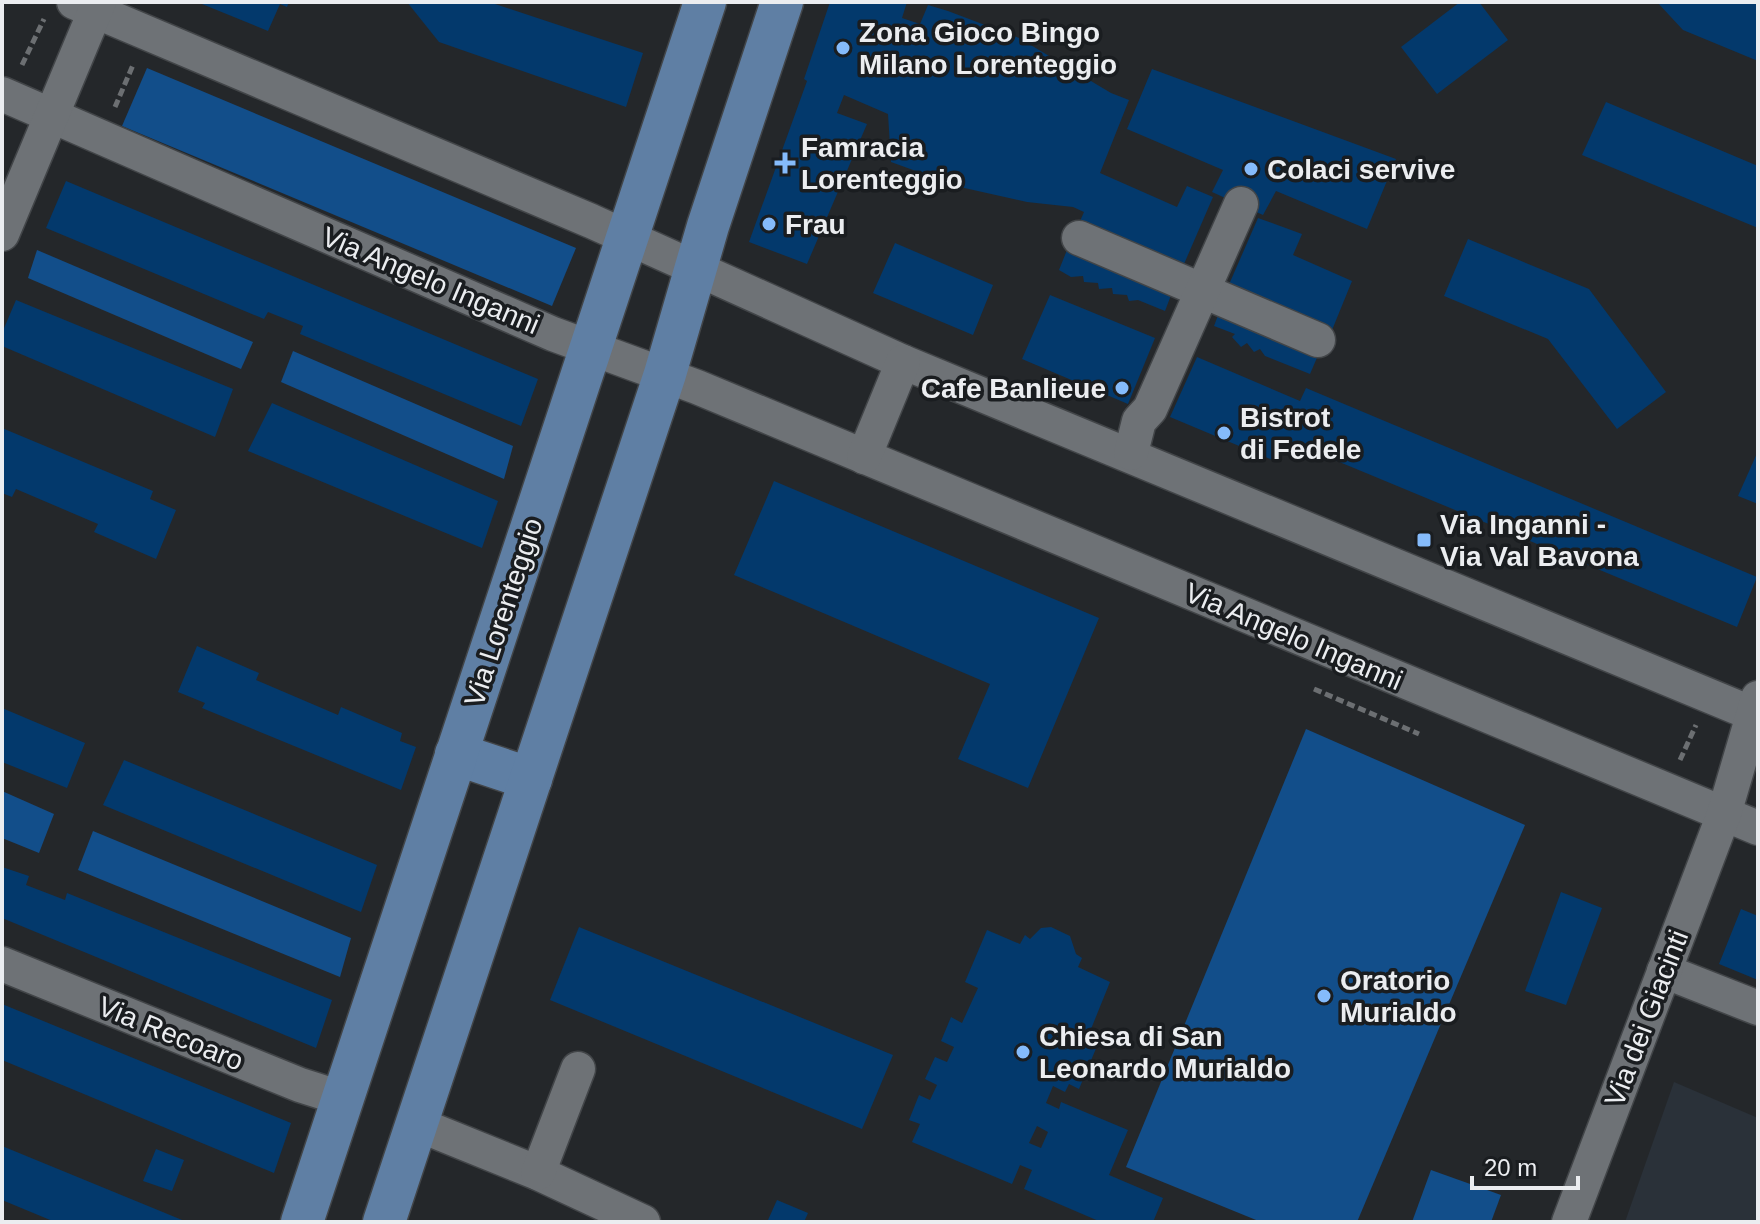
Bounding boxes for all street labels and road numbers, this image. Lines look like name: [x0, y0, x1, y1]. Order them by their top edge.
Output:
street label: Via Angelo Inganni: [317, 221, 544, 340]
street label: Via Lorenteggio: [459, 514, 548, 710]
street label: Via Angelo Inganni: [1180, 577, 1407, 696]
street label: Via dei Giacinti: [1599, 926, 1694, 1111]
street label: Via Recoaro: [94, 990, 248, 1077]

